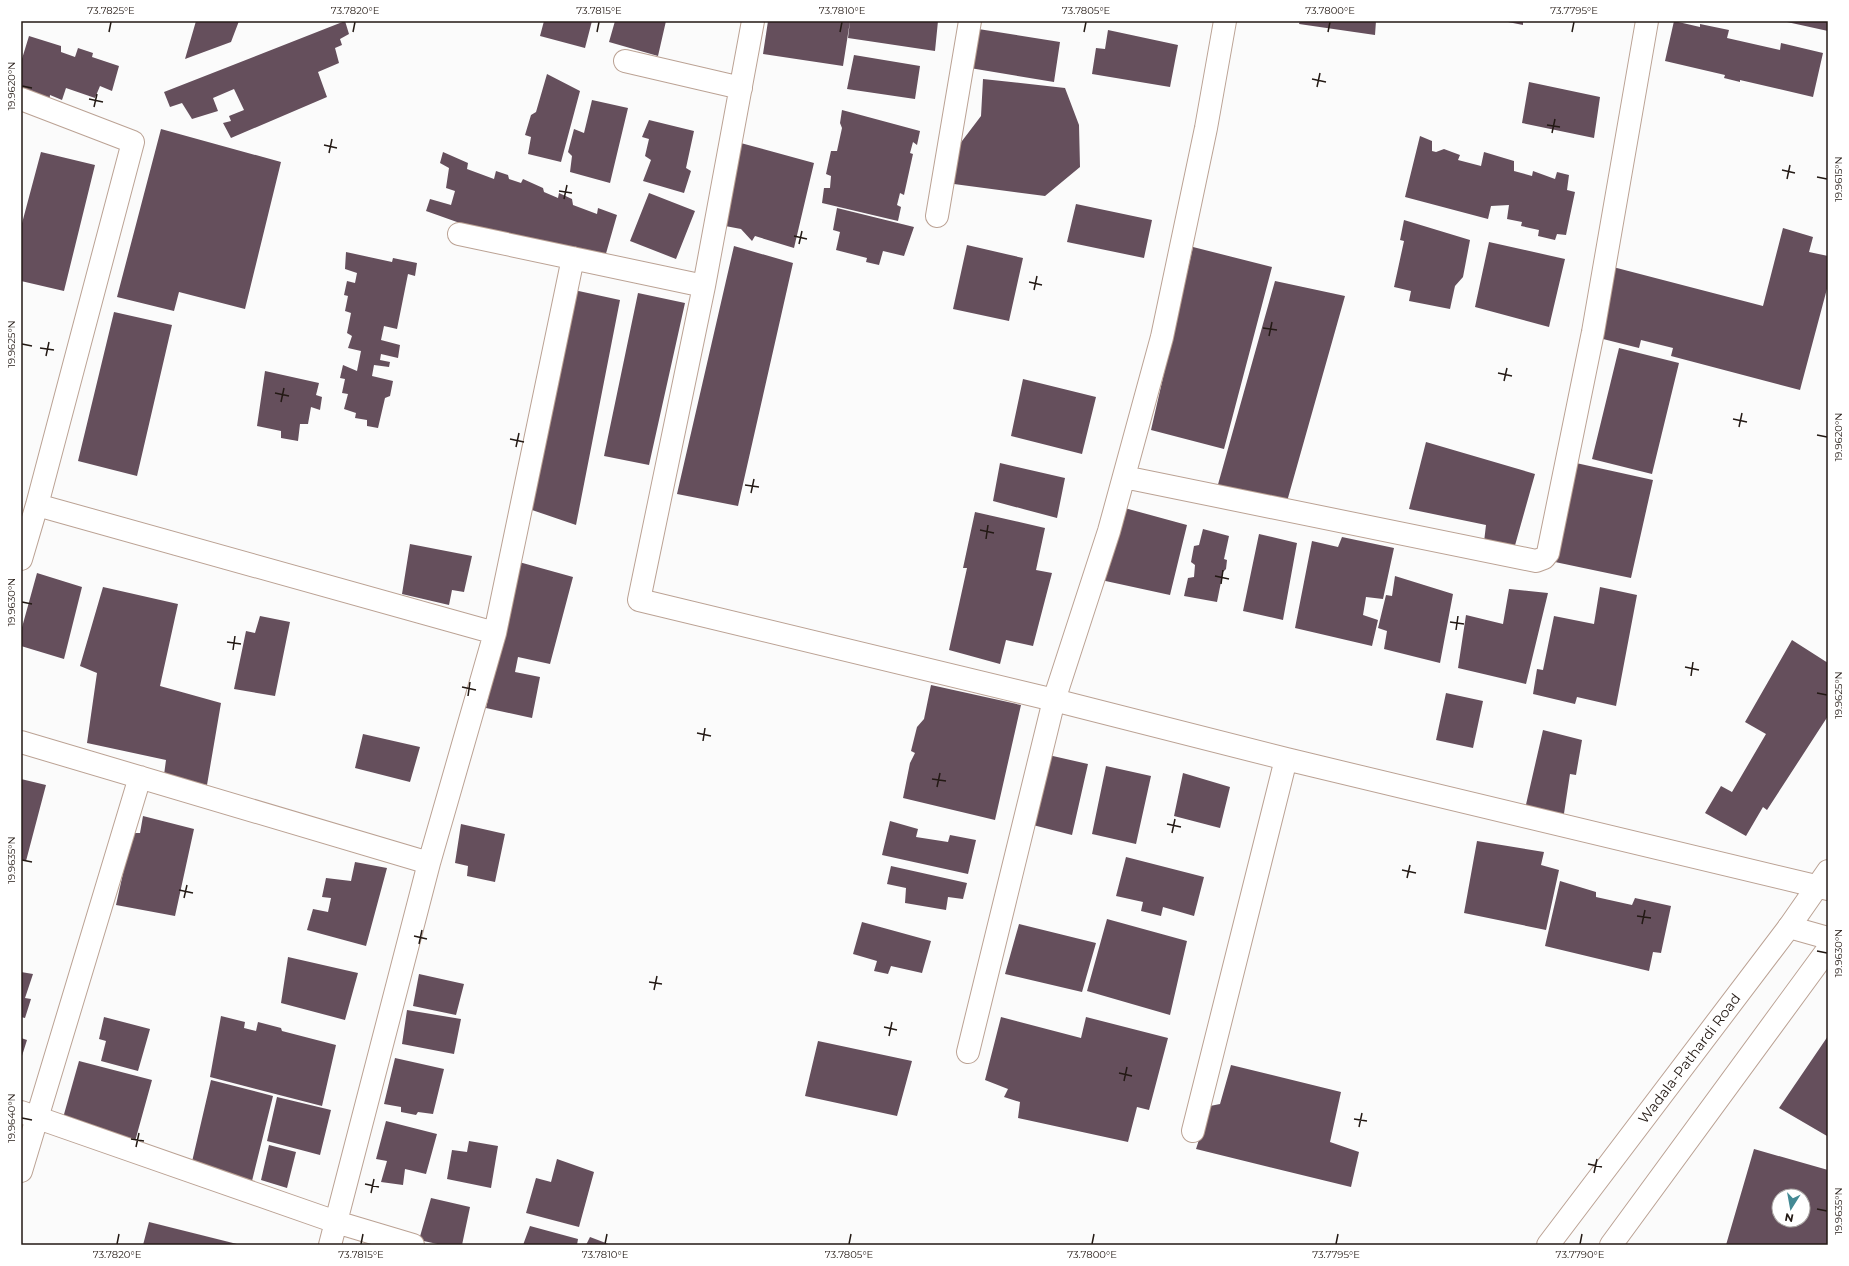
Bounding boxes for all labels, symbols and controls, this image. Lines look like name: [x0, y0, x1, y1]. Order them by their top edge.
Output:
text: 73.7825°E: [87, 4, 135, 17]
text: 73.7820°E: [331, 4, 380, 17]
text: 73.7815°E: [576, 4, 622, 17]
text: 73.7810°E: [819, 4, 866, 17]
text: 73.7805°E: [1062, 4, 1111, 17]
text: 73.7800°E: [1305, 4, 1355, 17]
text: 73.7795°E: [1550, 4, 1598, 17]
text: 19.9620°N: [5, 62, 18, 110]
text: 19.9615°N: [1832, 156, 1845, 202]
text: 19.9625°N: [5, 320, 18, 368]
text: 19.9620°N: [1832, 413, 1845, 461]
text: 19.9630°N: [5, 578, 18, 626]
text: 19.9625°N: [1832, 671, 1845, 719]
text: 19.9635°N: [5, 836, 18, 884]
text: 19.9630°N: [1832, 929, 1845, 977]
street label: Wadala-Pathardi Road: [1634, 990, 1744, 1127]
text: 19.9640°N: [5, 1093, 18, 1143]
text: 19.9635°N: [1832, 1187, 1845, 1235]
north arrow: [1771, 1188, 1811, 1228]
text: N: [1783, 1210, 1795, 1226]
text: 73.7820°E: [93, 1248, 142, 1261]
text: 73.7815°E: [338, 1248, 384, 1261]
text: 73.7810°E: [582, 1248, 629, 1261]
text: 73.7805°E: [825, 1248, 874, 1261]
text: 73.7800°E: [1067, 1248, 1117, 1261]
text: 73.7795°E: [1312, 1248, 1360, 1261]
text: 73.7790°E: [1556, 1248, 1605, 1261]

